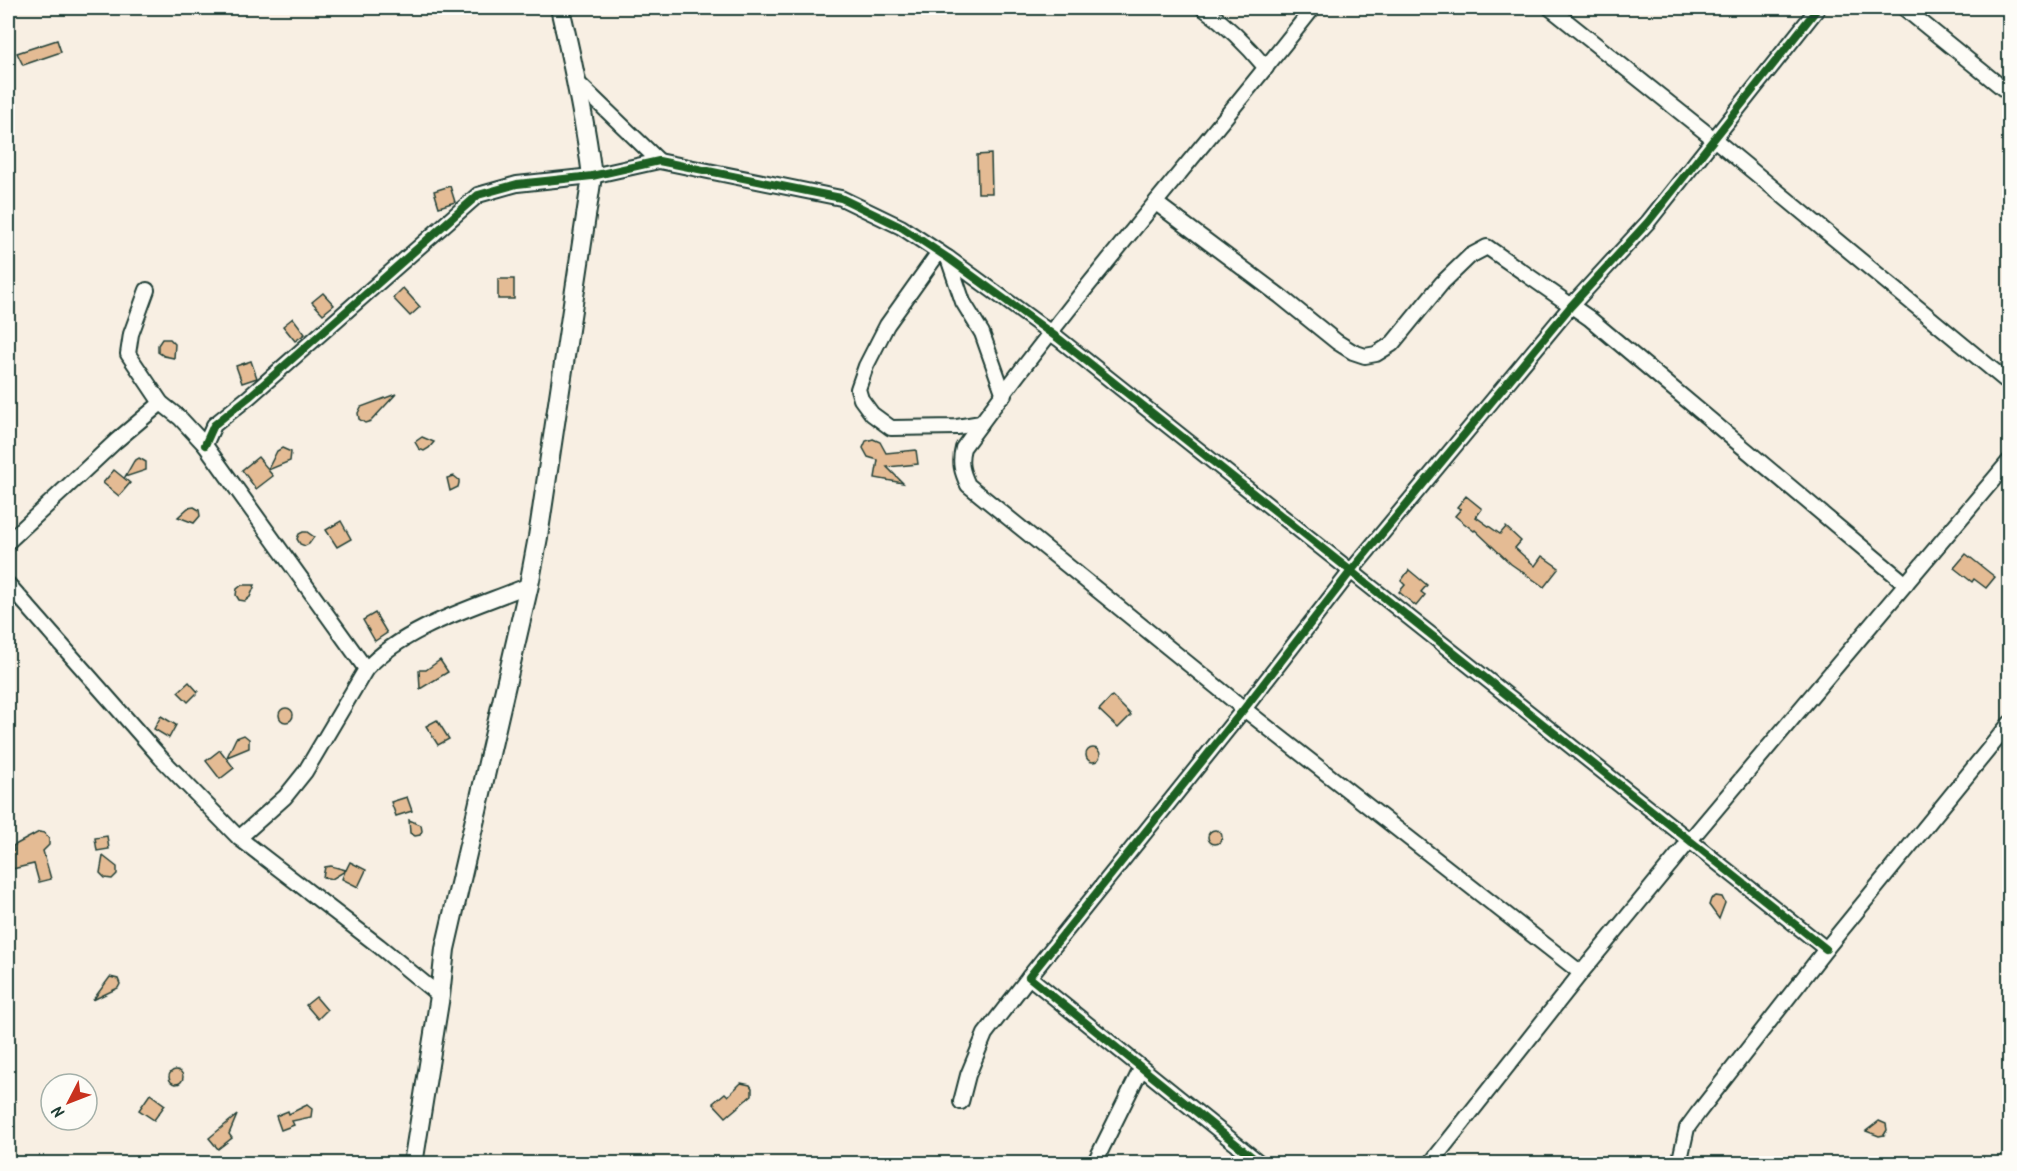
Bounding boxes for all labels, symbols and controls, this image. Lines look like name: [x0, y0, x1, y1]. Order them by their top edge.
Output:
north arrow: [39, 1072, 99, 1132]
text: N: [46, 1099, 72, 1123]

